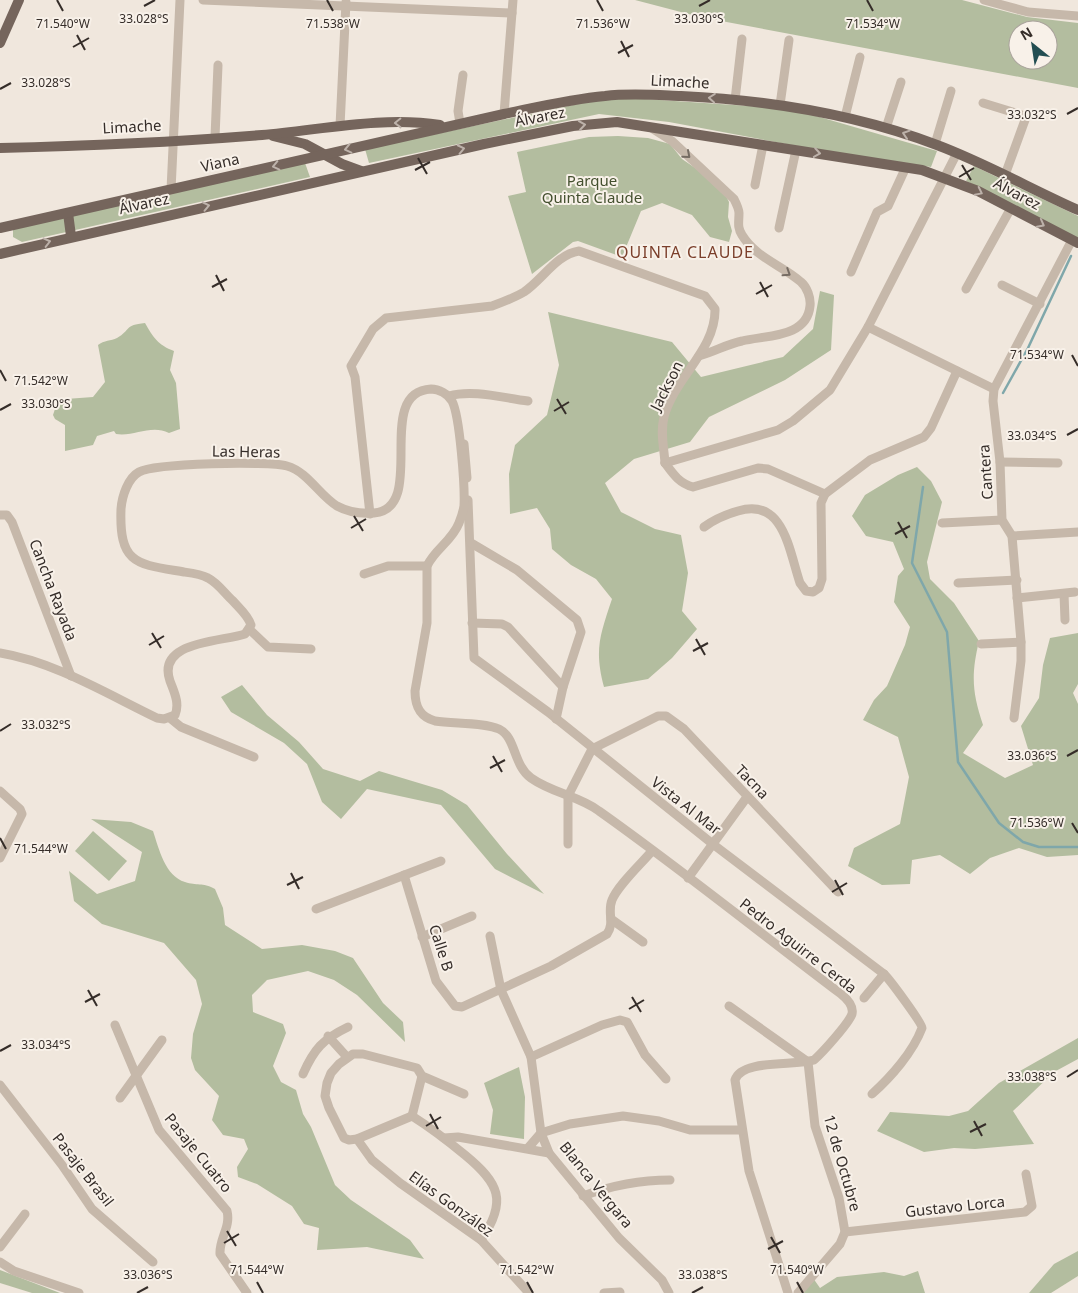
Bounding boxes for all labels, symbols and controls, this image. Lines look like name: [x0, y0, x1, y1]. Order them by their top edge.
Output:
text: 33.028°S: [119, 10, 169, 27]
text: 33.030°S: [674, 10, 724, 27]
text: 71.540°W: [36, 15, 90, 32]
text: 71.538°W: [306, 15, 360, 32]
text: 71.536°W: [576, 15, 630, 32]
text: 71.534°W: [846, 15, 900, 32]
north arrow: [1008, 20, 1058, 70]
text: N: [1017, 22, 1036, 44]
street label: Limache: [650, 69, 710, 93]
text: 33.028°S: [21, 74, 71, 91]
one-way arrow: [708, 93, 716, 104]
street label: Álvarez: [513, 101, 567, 131]
text: 33.032°S: [1007, 106, 1057, 123]
street label: Limache: [102, 114, 162, 138]
one-way arrow: [393, 118, 401, 129]
one-way arrow: [578, 120, 587, 130]
one-way arrow: [902, 130, 910, 140]
one-way arrow: [343, 143, 352, 154]
one-way arrow: [457, 144, 465, 155]
street label: Viana: [199, 148, 241, 176]
one-way arrow: [813, 148, 821, 158]
one-way arrow: [681, 149, 690, 158]
one-way arrow: [272, 160, 281, 171]
park label: Parque Quinta Claude: [542, 170, 642, 207]
street label: Álvarez: [990, 172, 1045, 214]
one-way arrow: [974, 185, 983, 196]
street label: Álvarez: [117, 188, 171, 218]
one-way arrow: [201, 201, 210, 212]
one-way arrow: [1036, 218, 1045, 228]
one-way arrow: [43, 237, 52, 248]
district label: QUINTA CLAUDE: [616, 241, 754, 263]
one-way arrow: [782, 266, 791, 276]
text: 71.534°W: [1010, 346, 1064, 363]
street label: Jackson: [644, 357, 687, 416]
text: 71.542°W: [14, 372, 68, 389]
text: 33.030°S: [21, 395, 71, 412]
text: 33.034°S: [1007, 427, 1057, 444]
street label: Las Heras: [212, 440, 280, 462]
street label: Cantera: [973, 444, 997, 500]
street label: Cancha Rayada: [25, 536, 83, 643]
text: 33.032°S: [21, 716, 71, 733]
text: 33.036°S: [1007, 747, 1057, 764]
street label: Tacna: [731, 760, 774, 803]
street label: Vista Al Mar: [648, 772, 726, 839]
text: 71.536°W: [1010, 814, 1064, 831]
text: 71.544°W: [14, 840, 68, 857]
street label: Pedro Aguirre Cerda: [736, 893, 861, 997]
street label: Calle B: [425, 922, 459, 973]
text: 33.034°S: [21, 1036, 71, 1053]
text: 33.038°S: [1007, 1068, 1057, 1085]
street label: Pasaje Cuatro: [161, 1108, 237, 1196]
street label: 12 de Octubre: [820, 1112, 866, 1213]
street label: Pasaje Brasil: [49, 1128, 119, 1210]
street label: Blanca Vergara: [556, 1137, 638, 1232]
street label: Elías González: [405, 1166, 498, 1241]
street label: Gustavo Lorca: [904, 1191, 1006, 1221]
text: 71.544°W: [230, 1261, 284, 1278]
text: 71.542°W: [500, 1261, 554, 1278]
text: 71.540°W: [770, 1261, 824, 1278]
text: 33.036°S: [123, 1266, 173, 1283]
text: 33.038°S: [678, 1266, 728, 1283]

